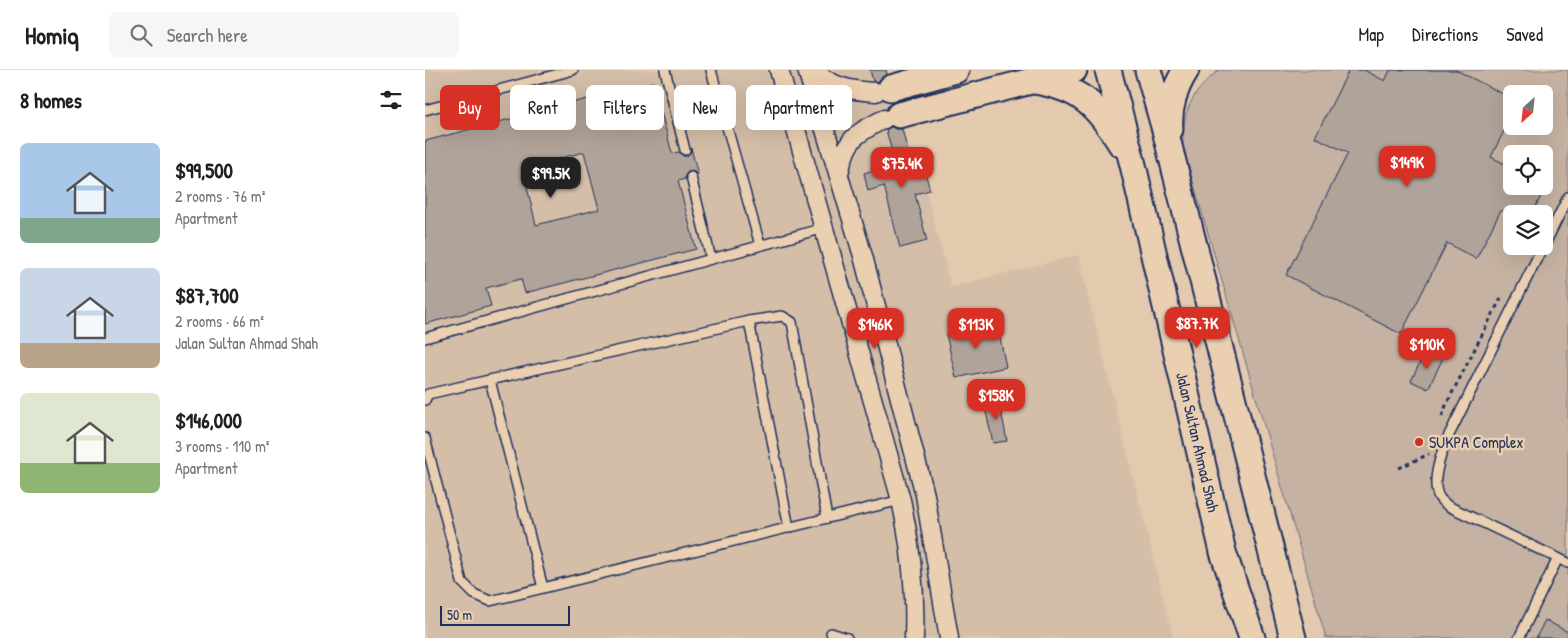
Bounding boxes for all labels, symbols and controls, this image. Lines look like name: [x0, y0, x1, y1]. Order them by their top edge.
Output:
search box: [109, 12, 459, 57]
text: Homiq: [25, 19, 79, 51]
icon: search: [127, 21, 155, 49]
text: Search here: [167, 22, 248, 48]
text: Map: [1359, 22, 1384, 47]
text: Directions: [1412, 22, 1478, 47]
text: Saved: [1506, 22, 1543, 47]
chip: Buy: [440, 85, 500, 130]
chip: Rent: [510, 85, 576, 130]
chip: Filters: [586, 85, 664, 130]
chip: New: [674, 85, 736, 130]
chip: Apartment: [746, 85, 852, 130]
north arrow: [1503, 85, 1553, 135]
map controls: [1503, 85, 1553, 255]
text: 8 homes: [20, 86, 82, 115]
icon: filters: [377, 86, 405, 114]
button: locate: [1503, 145, 1553, 195]
pin: $75.4K: [861, 146, 943, 189]
pin: $149K: [1372, 146, 1442, 188]
text: $149K: [1390, 151, 1424, 173]
text: $75.4K: [882, 152, 922, 174]
text: $99,500: [175, 156, 233, 185]
pin: $99.5K: [510, 156, 592, 199]
text: $99.5K: [532, 162, 570, 184]
icon: home: [60, 163, 120, 223]
text: 2 rooms · 76 m²: [175, 185, 265, 207]
button: layers: [1503, 205, 1553, 255]
text: Apartment: [175, 207, 238, 229]
text: $87,700: [175, 281, 239, 310]
icon: home: [60, 288, 120, 348]
pin: $87.7K: [1156, 306, 1238, 349]
pin: $146K: [840, 308, 910, 350]
pin: $113K: [941, 308, 1011, 350]
text: 2 rooms · 66 m²: [175, 310, 264, 332]
text: $87.7K: [1176, 312, 1218, 334]
text: $146K: [858, 313, 892, 335]
text: $113K: [958, 313, 994, 335]
pin: $110K: [1392, 328, 1462, 370]
text: Jalan Sultan Ahmad Shah: [175, 332, 318, 354]
text: $110K: [1409, 333, 1445, 355]
street label: Jalan Sultan Ahmad Shah: [1171, 370, 1225, 514]
pin: $158K: [961, 378, 1031, 421]
text: $158K: [978, 384, 1014, 406]
text: $146,000: [175, 406, 242, 435]
icon: home: [60, 413, 120, 473]
place label: SUKPA Complex: [1429, 431, 1523, 453]
text: 3 rooms · 110 m²: [175, 435, 270, 457]
marker: SUKPA Complex: [1413, 436, 1425, 448]
text: Apartment: [175, 457, 238, 479]
scale bar: [440, 603, 570, 626]
text: 50 m: [447, 605, 472, 624]

